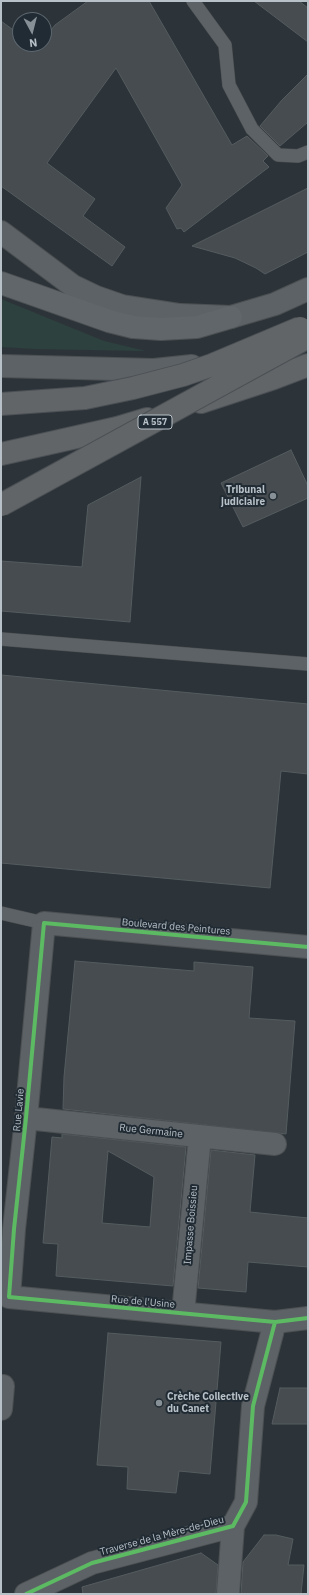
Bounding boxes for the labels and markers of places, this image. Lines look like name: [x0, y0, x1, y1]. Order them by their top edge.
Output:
place label: Tribunal judiciaire: [221, 484, 265, 508]
marker: Tribunal judiciaire: [268, 491, 278, 501]
place label: Crèche Collective du Canet: [167, 1391, 249, 1414]
marker: Crèche Collective du Canet: [154, 1398, 164, 1408]

